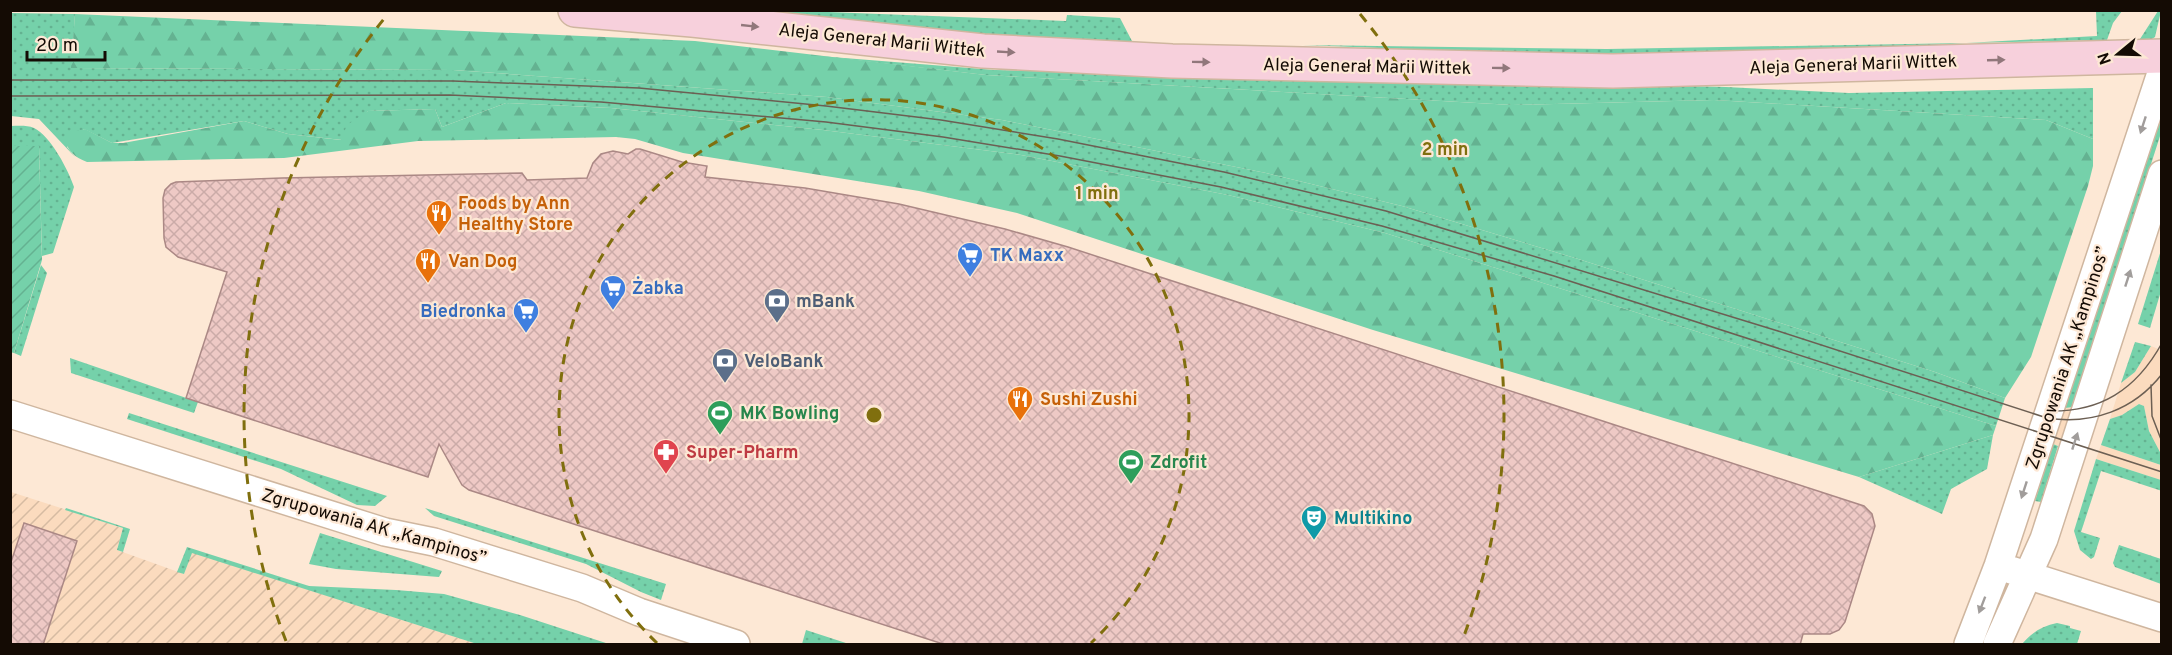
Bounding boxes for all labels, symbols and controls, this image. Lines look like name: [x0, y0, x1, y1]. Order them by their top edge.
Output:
street label: Aleja Generał Marii Wittek: [777, 19, 987, 64]
one-way arrow: [740, 21, 759, 31]
scale bar: [27, 24, 105, 62]
north arrow: [2088, 24, 2148, 84]
text: 20 m: [36, 35, 78, 58]
one-way arrow: [997, 48, 1016, 57]
street label: Aleja Generał Marii Wittek: [1749, 50, 1957, 81]
text: N: [2094, 50, 2117, 67]
street label: Aleja Generał Marii Wittek: [1263, 54, 1471, 81]
one-way arrow: [1987, 56, 2006, 65]
one-way arrow: [1192, 57, 1211, 67]
one-way arrow: [1492, 64, 1511, 73]
one-way arrow: [2138, 116, 2148, 134]
text: 2 min: [1421, 139, 1469, 162]
text: 1 min: [1075, 183, 1119, 206]
place label: Foods by Ann Healthy Store: [458, 193, 573, 237]
restaurant icon: Foods by Ann Healthy Store: [424, 198, 454, 236]
supermarket icon: TK Maxx: [955, 240, 985, 278]
street label: Zgrupowania AK „Kampinos”: [2022, 244, 2115, 473]
place label: TK Maxx: [990, 245, 1064, 268]
restaurant icon: Van Dog: [413, 246, 443, 284]
place label: Van Dog: [448, 251, 517, 274]
one-way arrow: [2124, 269, 2133, 287]
supermarket icon: Żabka: [598, 273, 628, 311]
place label: Żabka: [632, 276, 684, 301]
bank icon: mBank: [762, 286, 792, 324]
place label: mBank: [796, 291, 855, 314]
supermarket icon: Biedronka: [511, 296, 541, 334]
place label: Biedronka: [420, 301, 506, 324]
bank icon: VeloBank: [710, 346, 740, 384]
place label: VeloBank: [744, 351, 824, 374]
restaurant icon: Sushi Zushi: [1005, 384, 1035, 422]
place label: Sushi Zushi: [1040, 389, 1138, 412]
sports icon: MK Bowling: [705, 398, 735, 436]
place label: MK Bowling: [740, 403, 839, 426]
centre of rings: [864, 405, 884, 425]
one-way arrow: [2071, 432, 2081, 450]
pharmacy icon: Super-Pharm: [651, 437, 681, 475]
place label: Super-Pharm: [686, 442, 799, 465]
sports icon: Zdrofit: [1116, 447, 1146, 485]
place label: Zdrofit: [1150, 452, 1207, 475]
one-way arrow: [2019, 481, 2028, 499]
street label: Zgrupowania AK „Kampinos”: [258, 484, 489, 571]
theatre icon: Multikino: [1299, 503, 1329, 541]
place label: Multikino: [1334, 508, 1412, 531]
one-way arrow: [1977, 596, 1986, 614]

